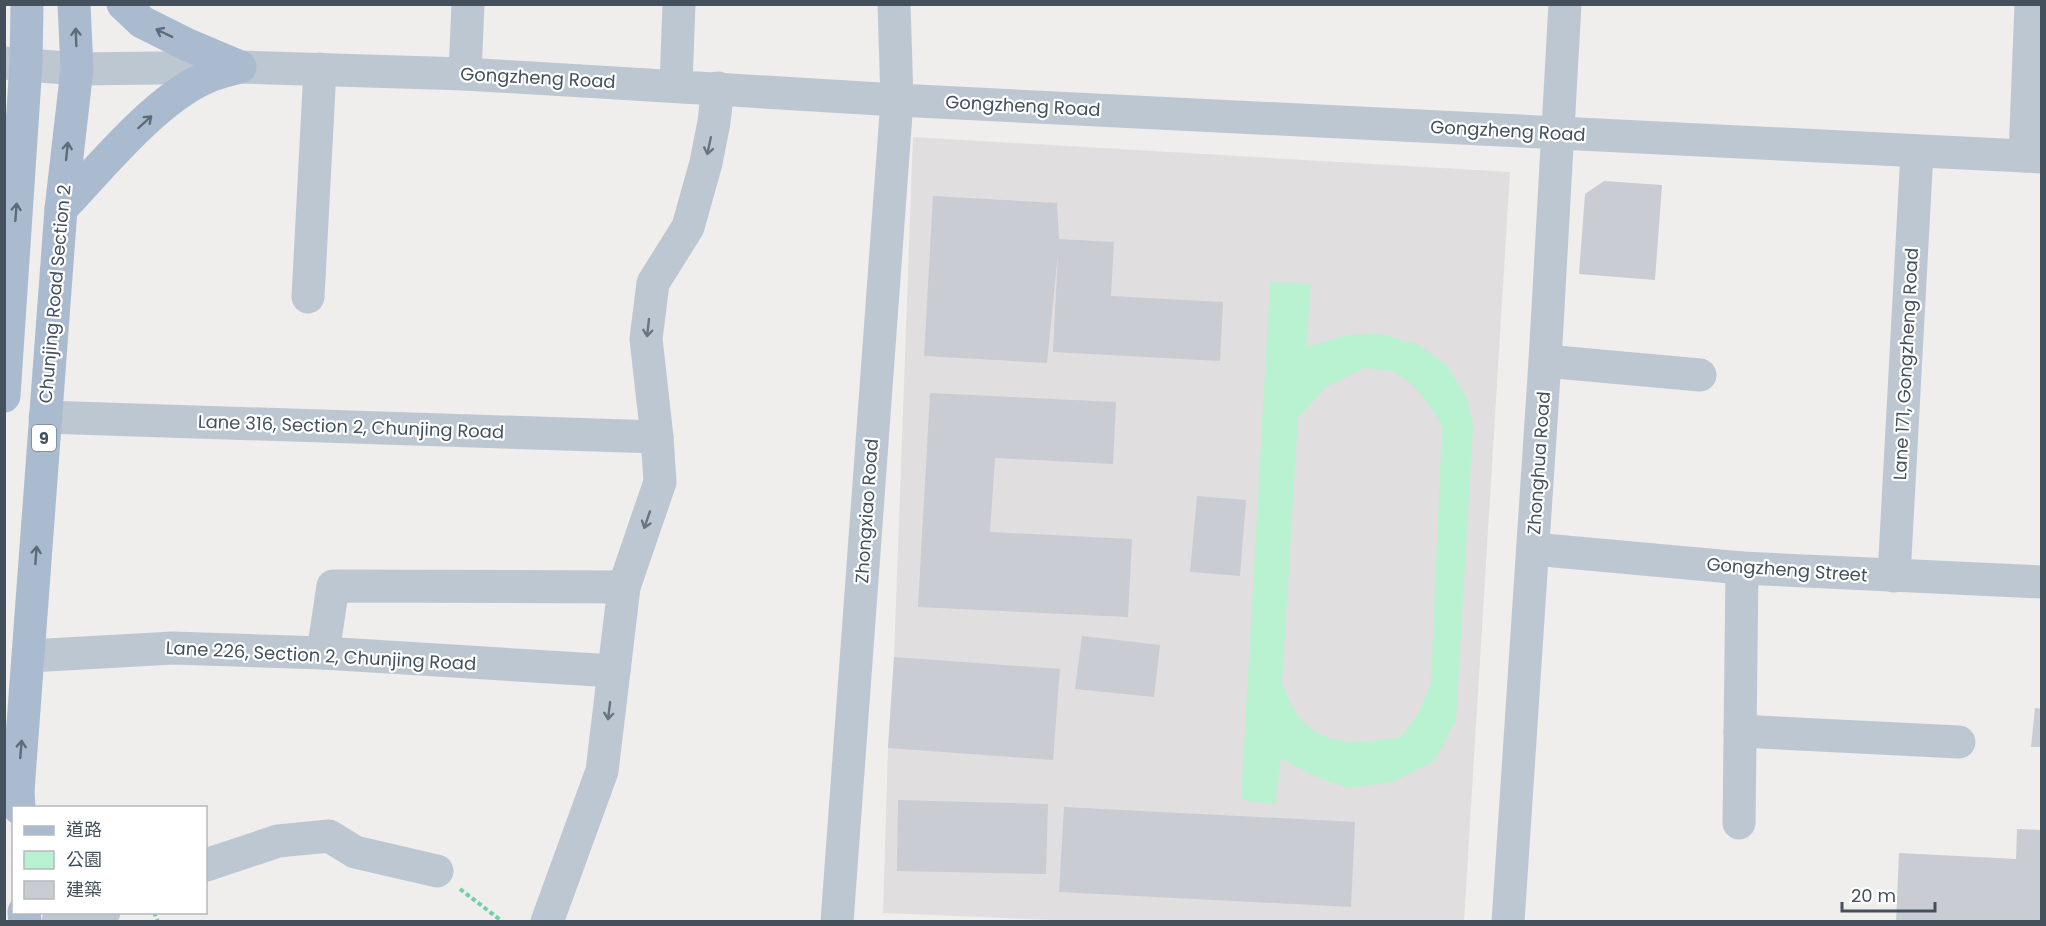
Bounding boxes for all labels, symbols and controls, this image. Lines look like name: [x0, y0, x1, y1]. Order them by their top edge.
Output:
one-way arrow: [155, 26, 173, 38]
one-way arrow: [70, 27, 81, 47]
street label: Gongzheng Road: [460, 61, 616, 94]
street label: Gongzheng Road: [945, 89, 1101, 122]
street label: Gongzheng Road: [1430, 114, 1586, 147]
one-way arrow: [138, 115, 153, 129]
one-way arrow: [703, 136, 714, 155]
one-way arrow: [62, 142, 73, 161]
street label: Chunjing Road Section 2: [32, 184, 77, 404]
one-way arrow: [11, 203, 22, 223]
street label: Lane 171, Gongzheng Road: [1887, 247, 1924, 481]
one-way arrow: [642, 318, 653, 337]
street label: Zhonghua Road: [1521, 391, 1556, 535]
street label: Lane 316, Section 2, Chunjing Road: [197, 409, 505, 444]
road number: 9: [32, 425, 56, 451]
street label: Zhongxiao Road: [849, 438, 884, 584]
one-way arrow: [640, 510, 651, 529]
one-way arrow: [30, 545, 41, 565]
street label: Gongzheng Street: [1706, 551, 1868, 588]
street label: Lane 226, Section 2, Chunjing Road: [165, 635, 477, 676]
one-way arrow: [604, 700, 615, 720]
one-way arrow: [16, 740, 27, 760]
legend: [12, 806, 207, 914]
text: 道路: [66, 817, 102, 842]
text: 公園: [66, 847, 102, 872]
scale bar: [1842, 875, 1935, 913]
text: 建築: [66, 877, 102, 902]
text: 20 m: [1851, 883, 1896, 908]

